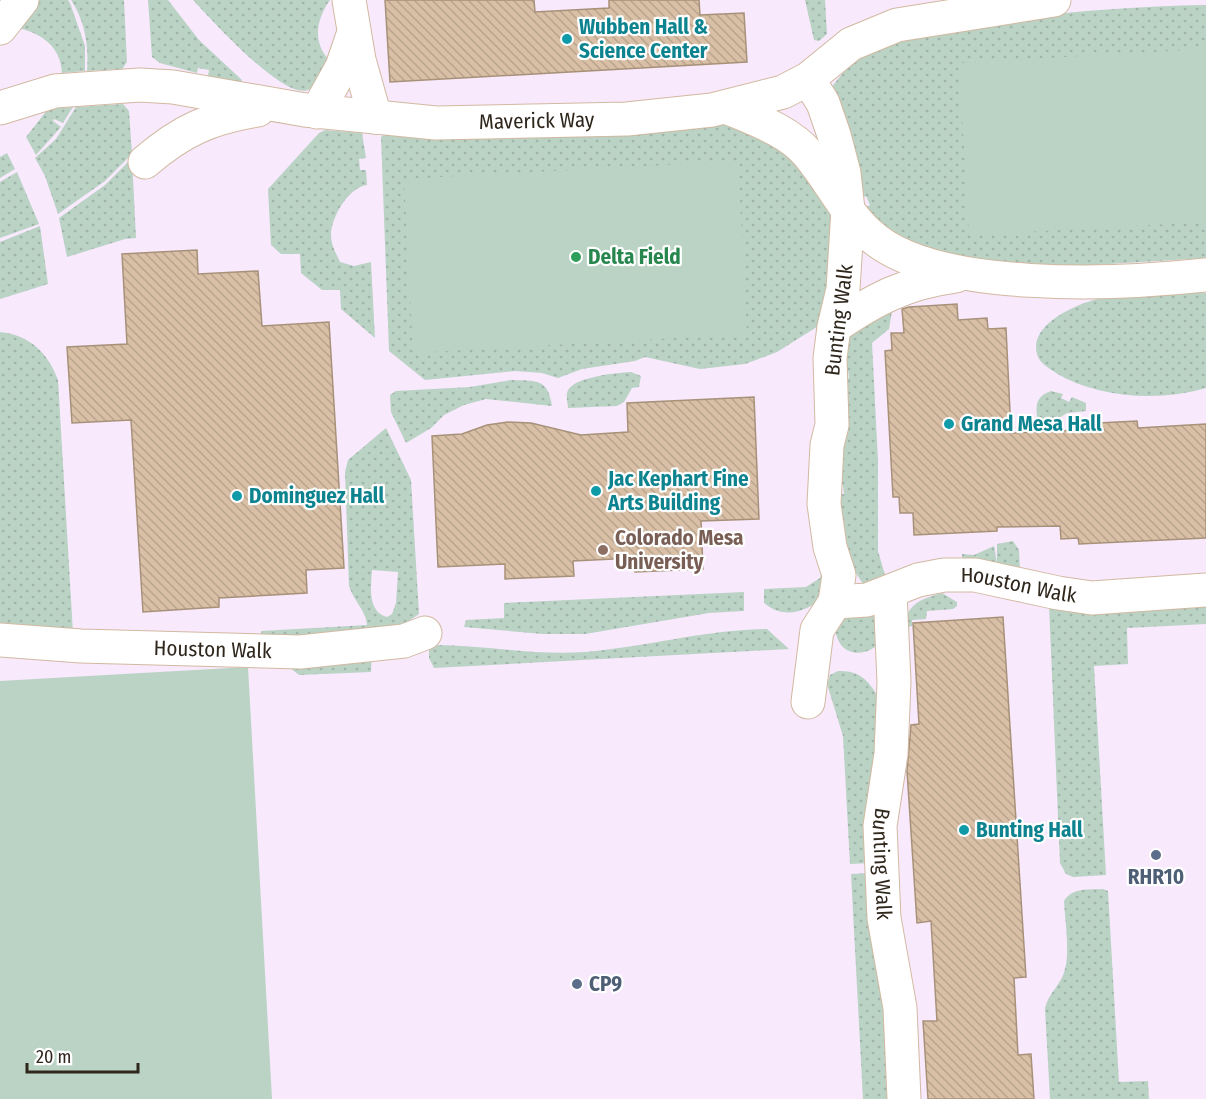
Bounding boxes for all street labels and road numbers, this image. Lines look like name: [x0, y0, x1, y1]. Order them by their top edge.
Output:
street label: Maverick Way: [479, 107, 595, 135]
street label: Bunting Walk: [819, 263, 859, 377]
street label: Houston Walk: [961, 562, 1079, 609]
street label: Houston Walk: [153, 635, 272, 664]
street label: Bunting Walk: [866, 806, 897, 921]

